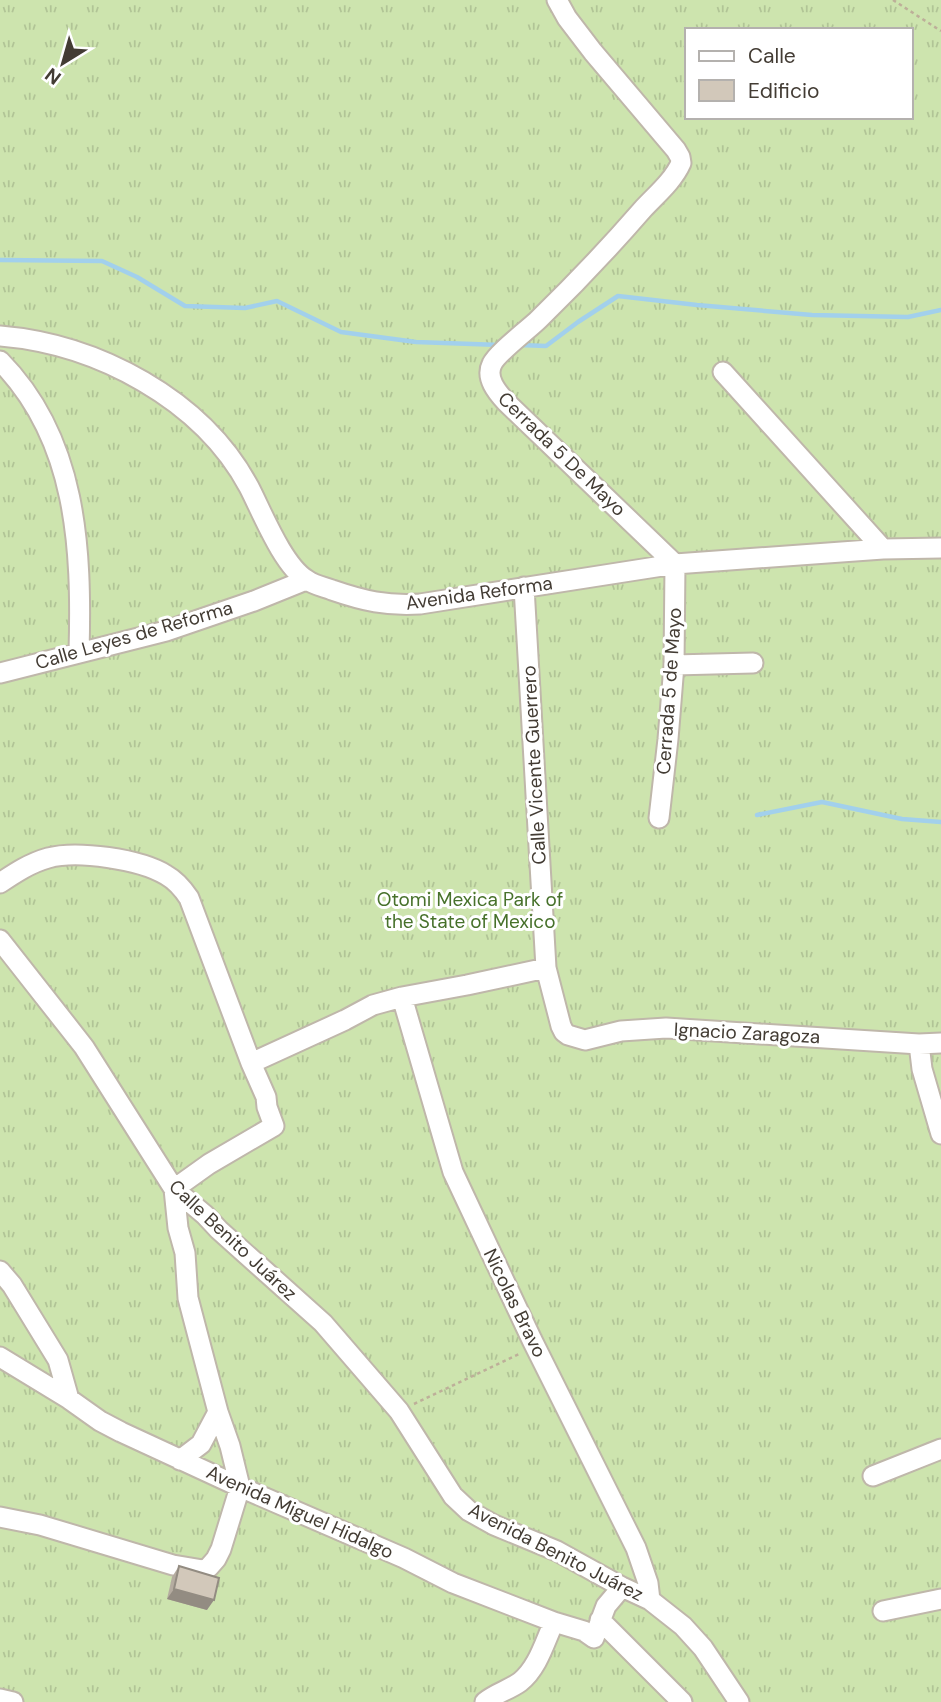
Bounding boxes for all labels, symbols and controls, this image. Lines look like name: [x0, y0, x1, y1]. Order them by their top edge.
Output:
north arrow: [28, 28, 98, 98]
legend: [685, 28, 913, 119]
text: Calle: [748, 42, 796, 70]
text: N: [40, 62, 66, 90]
text: Edificio: [748, 77, 819, 105]
street label: Cerrada 5 De Mayo: [493, 386, 631, 522]
street label: Avenida Reforma: [404, 570, 554, 616]
street label: Calle Leyes de Reforma: [32, 595, 236, 675]
street label: Cerrada 5 de Mayo: [651, 607, 687, 775]
street label: Calle Vicente Guerrero: [516, 665, 552, 865]
park label: Otomi Mexica Park of the State of Mexico: [377, 887, 563, 934]
street label: Ignacio Zaragoza: [673, 1017, 821, 1049]
street label: Calle Benito Juárez: [164, 1174, 302, 1306]
street label: Nicolas Bravo: [478, 1244, 552, 1362]
street label: Avenida Miguel Hidalgo: [202, 1459, 398, 1565]
street label: Avenida Benito Juárez: [464, 1497, 648, 1607]

